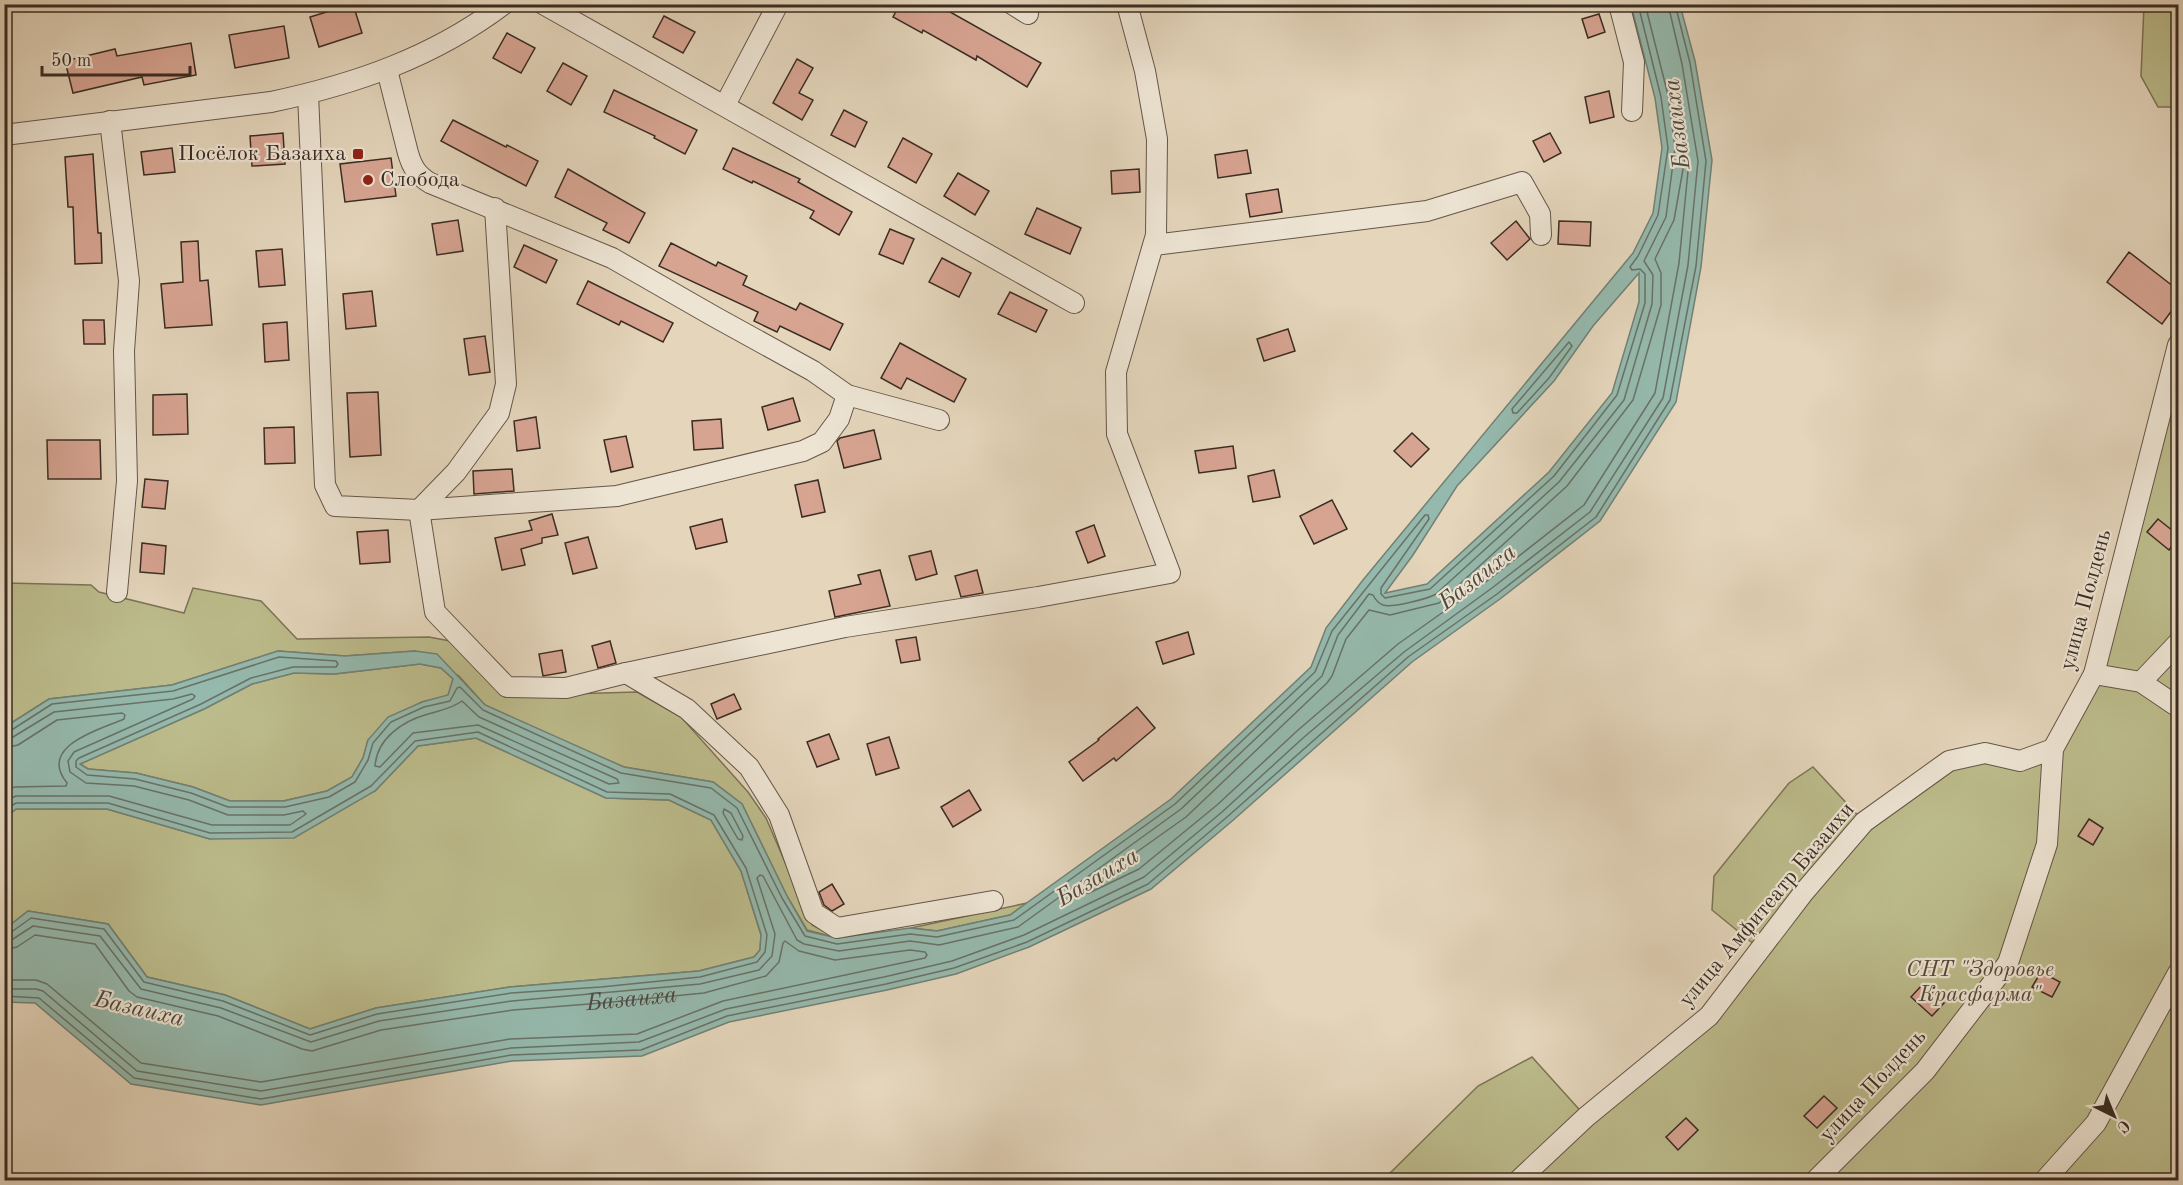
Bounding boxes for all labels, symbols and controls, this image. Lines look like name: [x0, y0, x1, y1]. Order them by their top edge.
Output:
scale bar: [42, 39, 190, 77]
text: 50 m: [51, 52, 91, 70]
water label: Базаиха: [1661, 77, 1696, 172]
place label: Посёлок Базаиха: [178, 143, 346, 165]
marker: Посёлок Базаиха: [351, 147, 365, 161]
place label: Слобода: [380, 169, 460, 191]
marker: Слобода: [361, 173, 375, 187]
street label: улица Полдень: [2057, 527, 2115, 673]
water label: Базаиха: [1434, 540, 1521, 616]
street label: улица Амфитеатр Базаихи: [1675, 798, 1859, 1012]
water label: Базаиха: [1052, 844, 1143, 912]
park label: СНТ "Здоровье Красфарма": [1906, 959, 2054, 1006]
water label: Базаиха: [584, 984, 678, 1016]
water label: Базаиха: [91, 988, 186, 1032]
street label: улица Полдень: [1816, 1025, 1930, 1147]
north arrow: [2084, 1086, 2144, 1146]
text: С: [2114, 1116, 2132, 1135]

